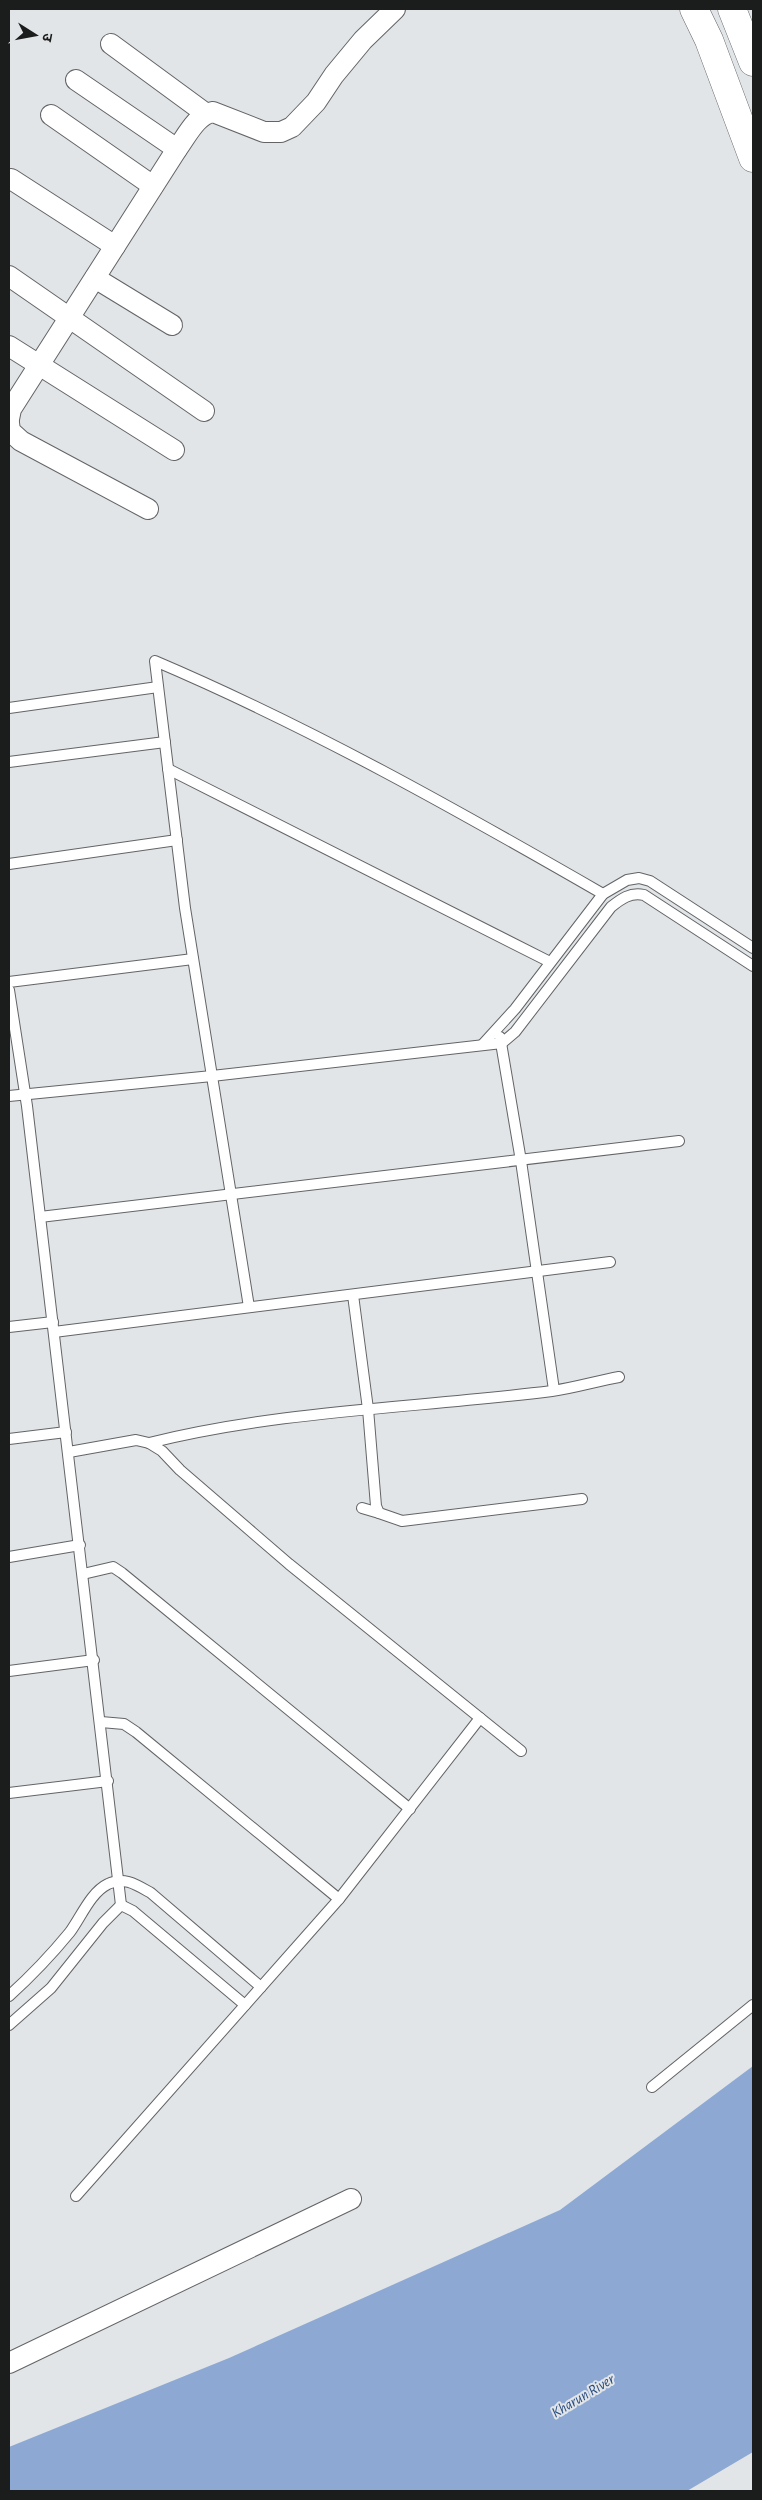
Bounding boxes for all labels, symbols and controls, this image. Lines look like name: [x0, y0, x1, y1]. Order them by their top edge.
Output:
north arrow: [10, 10, 60, 60]
text: उ: [39, 32, 54, 43]
water label: Kharun River: [549, 2371, 618, 2421]

